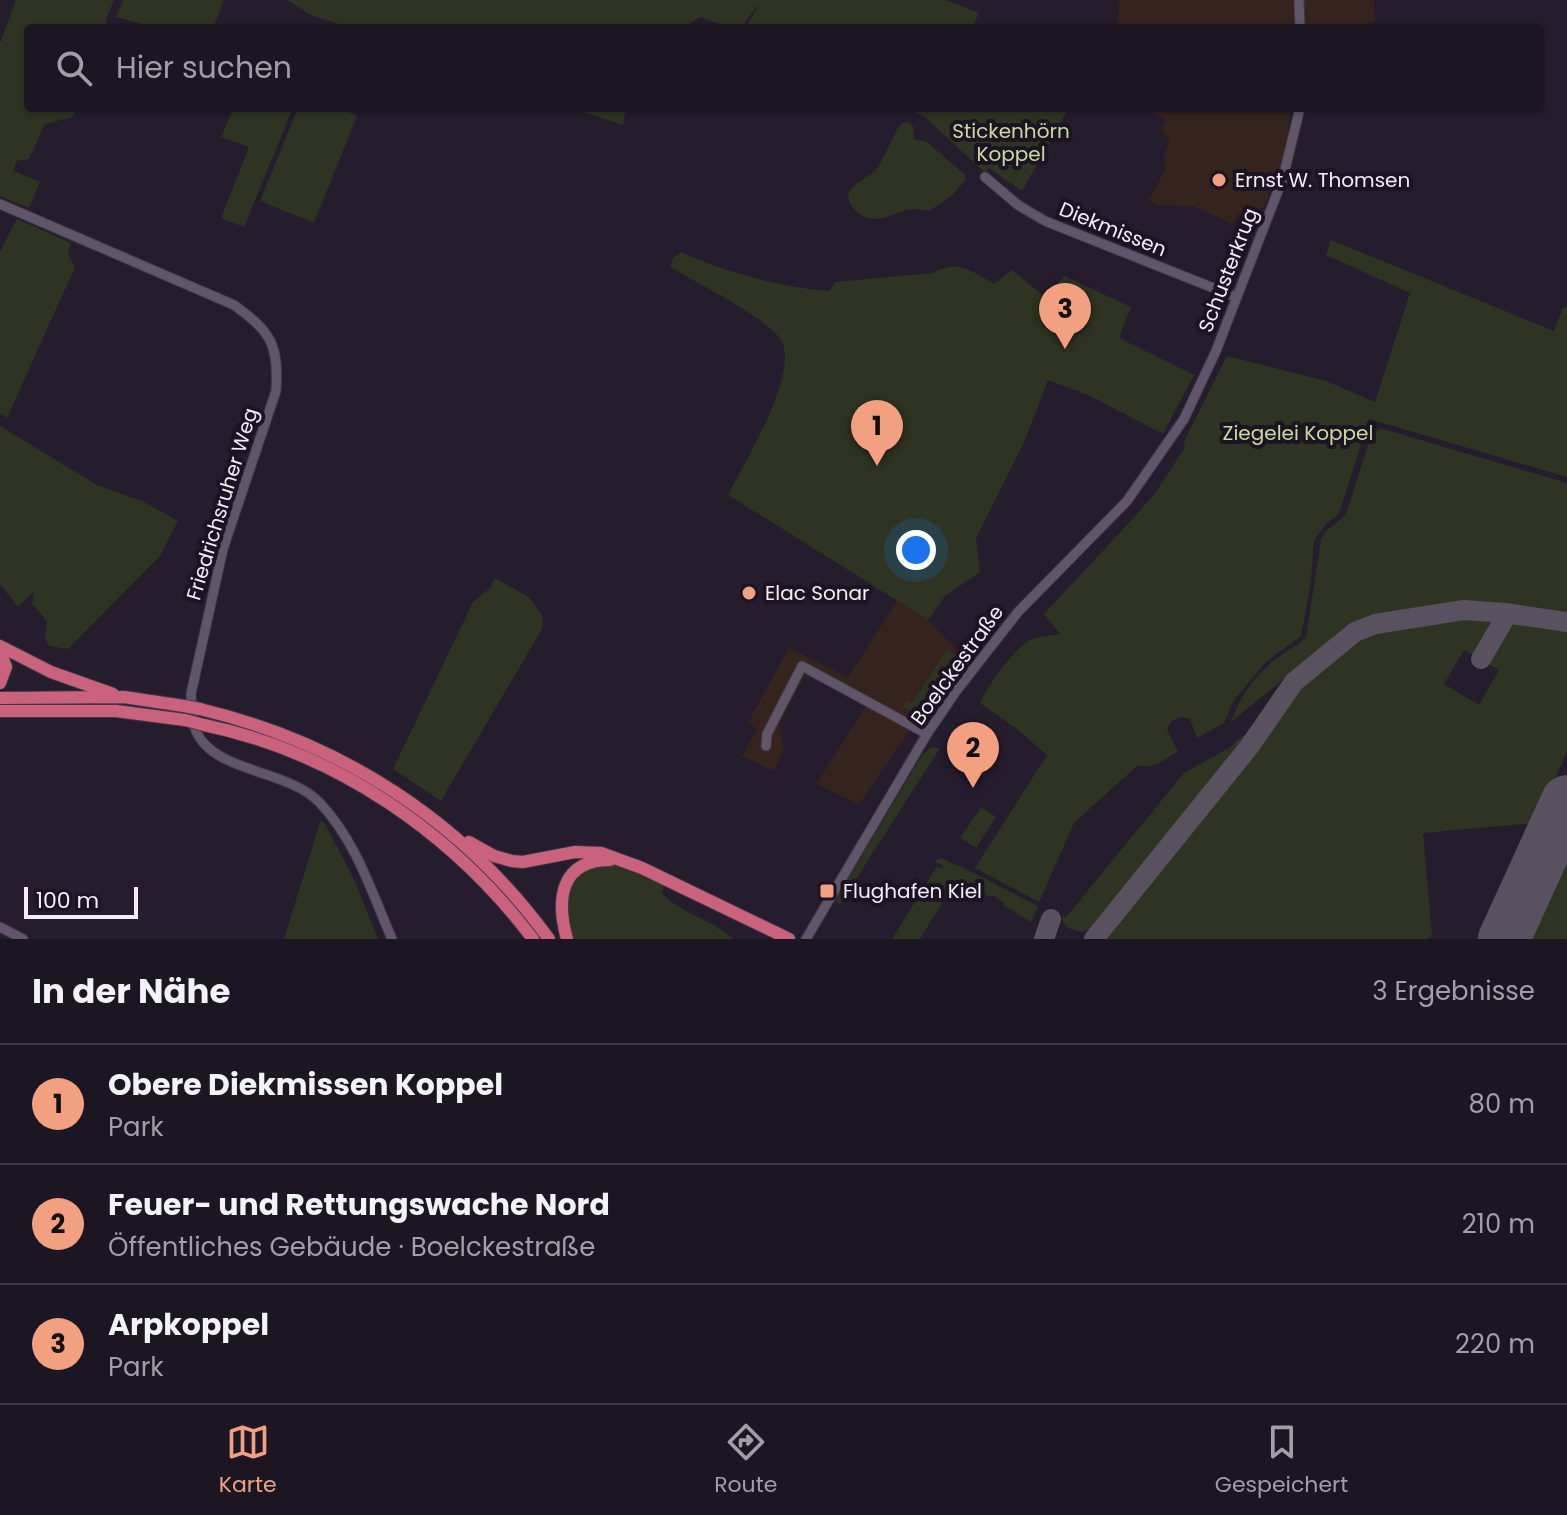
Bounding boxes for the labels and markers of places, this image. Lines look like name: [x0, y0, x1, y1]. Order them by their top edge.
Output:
place label: Ernst W. Thomsen: [1235, 166, 1410, 194]
marker: Ernst W. Thomsen: [1210, 171, 1228, 189]
pin: 3: [1039, 283, 1091, 349]
pin: 1: [851, 400, 903, 466]
place label: Elac Sonar: [765, 579, 870, 607]
marker: Elac Sonar: [740, 584, 758, 602]
pin: 2: [947, 722, 999, 788]
place label: Flughafen Kiel: [843, 877, 982, 905]
marker: Flughafen Kiel: [818, 882, 836, 900]

